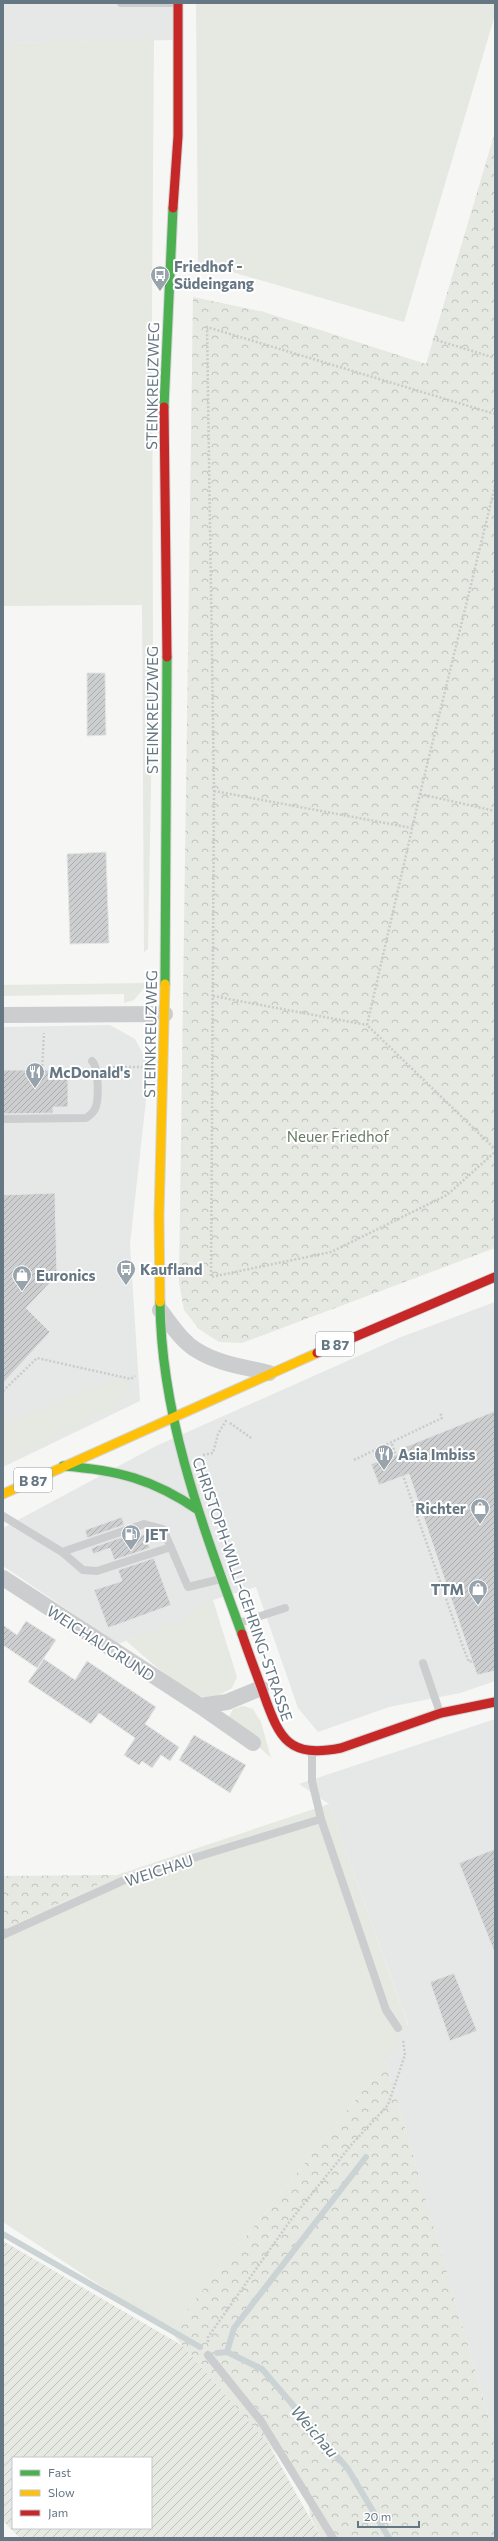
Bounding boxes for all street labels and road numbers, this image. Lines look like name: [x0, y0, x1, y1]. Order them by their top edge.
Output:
street label: STEINKREUZWEG: [142, 322, 162, 450]
street label: STEINKREUZWEG: [143, 646, 161, 774]
street label: STEINKREUZWEG: [140, 970, 160, 1098]
road number: B 87: [316, 1332, 354, 1356]
street label: CHRISTOPH-WILLI-GEHRING-STRASSE: [189, 1454, 297, 1724]
road number: B 87: [14, 1468, 52, 1492]
street label: WEICHAUGRUND: [44, 1601, 158, 1685]
street label: WEICHAU: [123, 1851, 195, 1889]

